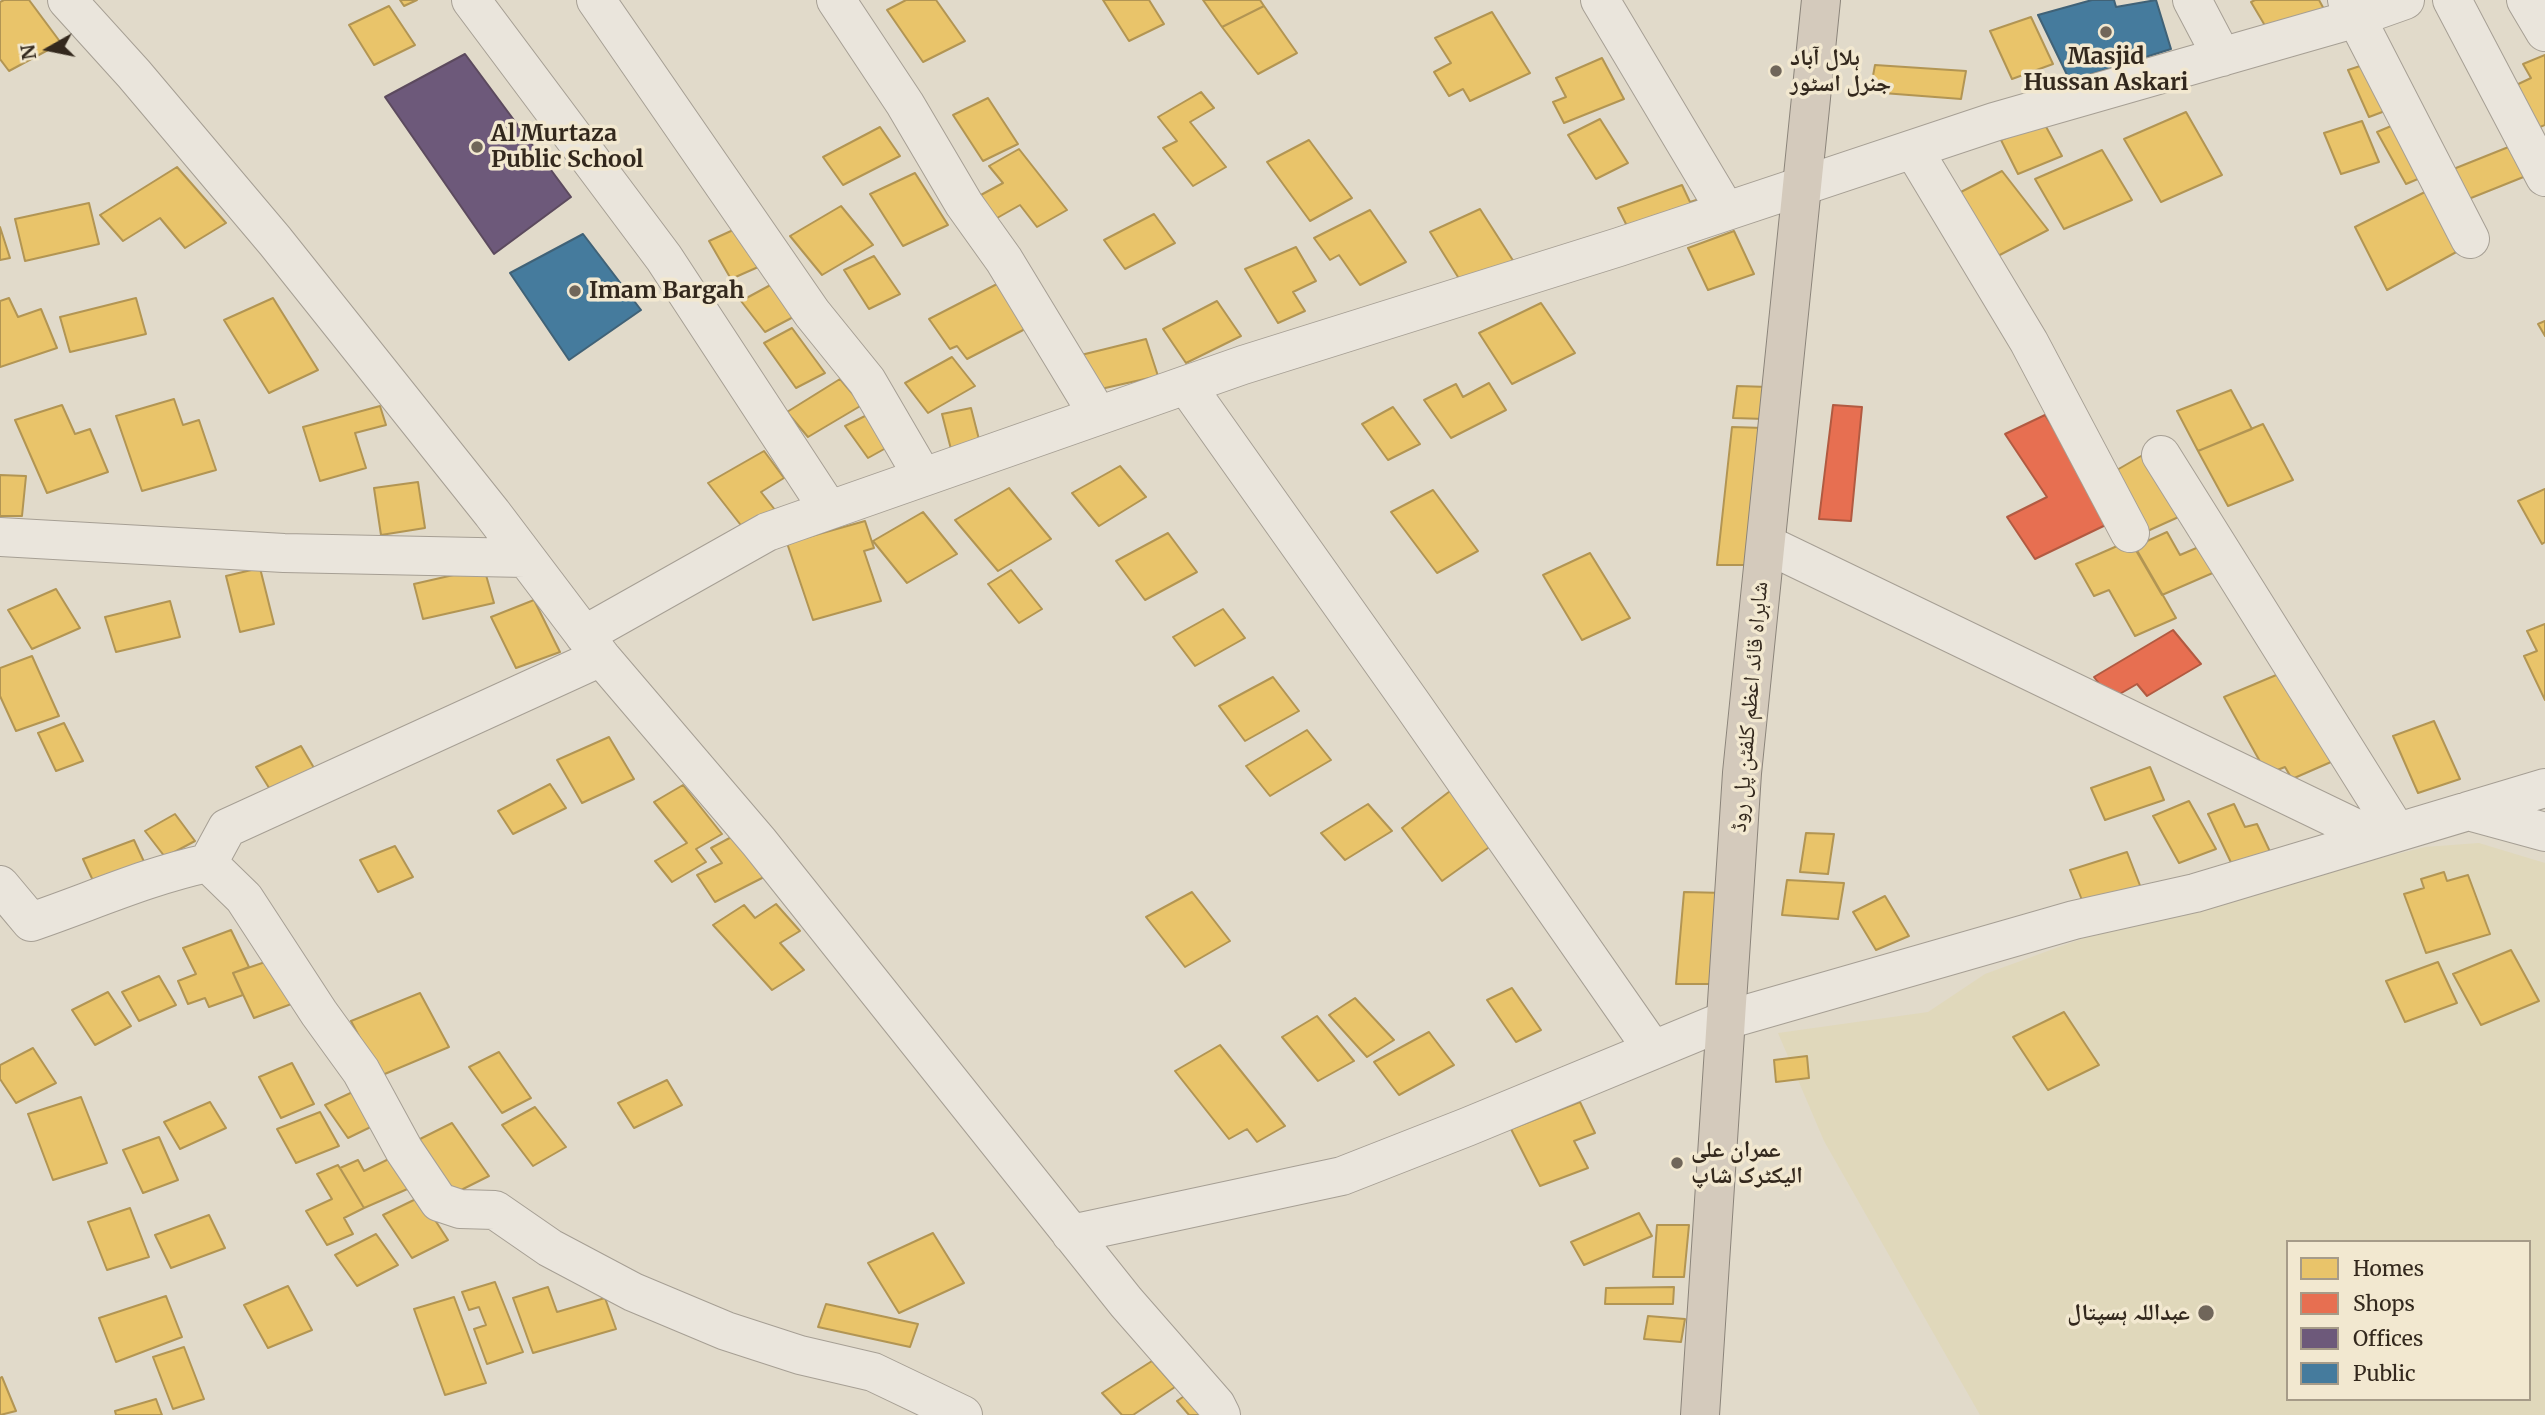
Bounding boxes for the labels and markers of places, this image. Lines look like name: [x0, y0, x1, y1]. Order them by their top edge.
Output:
marker: Masjid Hussan Askari: [2098, 24, 2114, 40]
place label: Masjid Hussan Askari: [2024, 43, 2188, 97]
place label: ہلال آباد جنرل اسٹور: [1790, 44, 1891, 98]
marker: ہلال آباد جنرل اسٹور: [1768, 63, 1784, 79]
place label: Al Murtaza Public School: [491, 120, 643, 174]
marker: Al Murtaza Public School: [469, 139, 485, 155]
place label: Imam Bargah: [589, 277, 744, 305]
marker: Imam Bargah: [567, 283, 583, 299]
place label: عمران علی الیکٹرک شاپ: [1691, 1136, 1803, 1190]
marker: عمران علی الیکٹرک شاپ: [1669, 1155, 1685, 1171]
place label: عبداللہ ہسپتال: [2067, 1299, 2190, 1327]
marker: عبداللہ ہسپتال: [2196, 1303, 2216, 1323]

